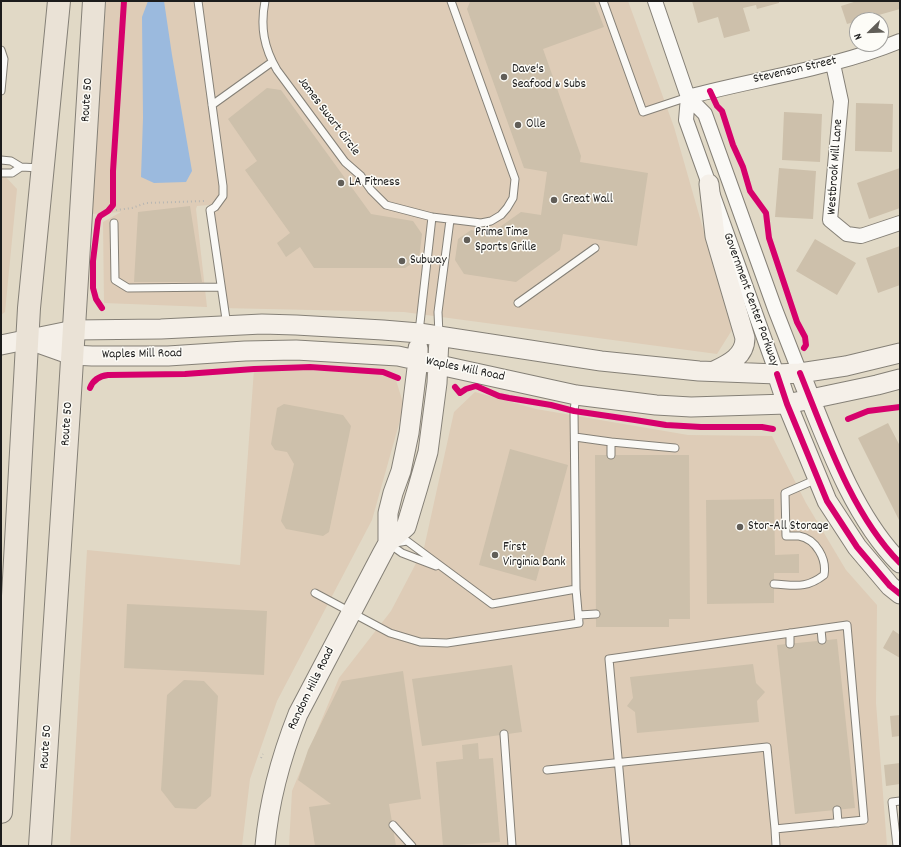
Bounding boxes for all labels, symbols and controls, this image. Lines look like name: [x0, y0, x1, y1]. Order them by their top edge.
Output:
north arrow: [849, 12, 889, 52]
text: N: [850, 31, 867, 42]
street label: Stevenson Street: [752, 54, 838, 88]
place label: Dave's Seafood & Subs: [512, 62, 586, 93]
marker: Dave's Seafood & Subs: [499, 72, 509, 82]
street label: James Swart Circle: [293, 75, 363, 159]
street label: Route 50: [79, 77, 97, 123]
place label: Olle: [526, 117, 545, 133]
street label: Westbrook Mill Lane: [825, 119, 847, 215]
marker: Olle: [513, 120, 523, 130]
place label: LA Fitness: [349, 175, 400, 191]
marker: LA Fitness: [336, 178, 346, 188]
place label: Great Wall: [562, 192, 613, 208]
marker: Great Wall: [549, 195, 559, 205]
place label: Prime Time Sports Grille: [475, 225, 536, 256]
street label: Government Center Parkway: [719, 231, 781, 369]
marker: Prime Time Sports Grille: [462, 235, 472, 245]
place label: Subway: [410, 253, 447, 269]
marker: Subway: [397, 256, 407, 266]
street label: Waples Mill Road: [102, 347, 182, 363]
street label: Waples Mill Road: [424, 354, 506, 386]
street label: Route 50: [59, 401, 77, 447]
place label: Stor-All Storage: [748, 519, 828, 535]
marker: Stor-All Storage: [735, 522, 745, 532]
place label: First Virginia Bank: [503, 540, 566, 571]
marker: First Virginia Bank: [490, 550, 500, 560]
street label: Random Hills Road: [285, 645, 339, 733]
street label: Route 50: [38, 724, 56, 770]

